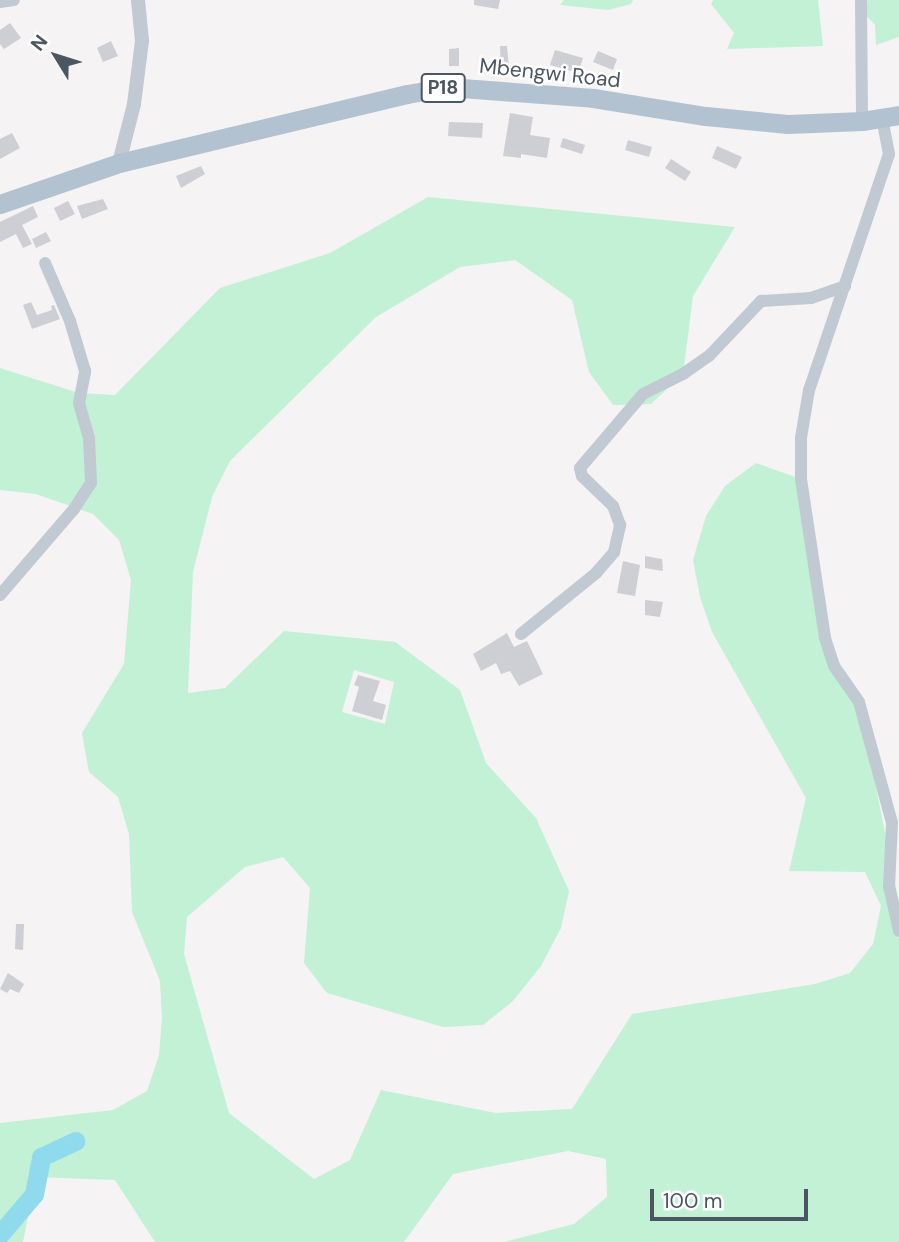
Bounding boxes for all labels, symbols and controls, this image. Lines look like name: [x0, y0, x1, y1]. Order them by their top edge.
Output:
north arrow: [21, 21, 91, 91]
text: N: [25, 30, 53, 56]
street label: Mbengwi Road: [478, 53, 622, 93]
road number: P18: [420, 72, 466, 104]
scale bar: [654, 1176, 811, 1220]
text: 100 m: [663, 1187, 723, 1215]

